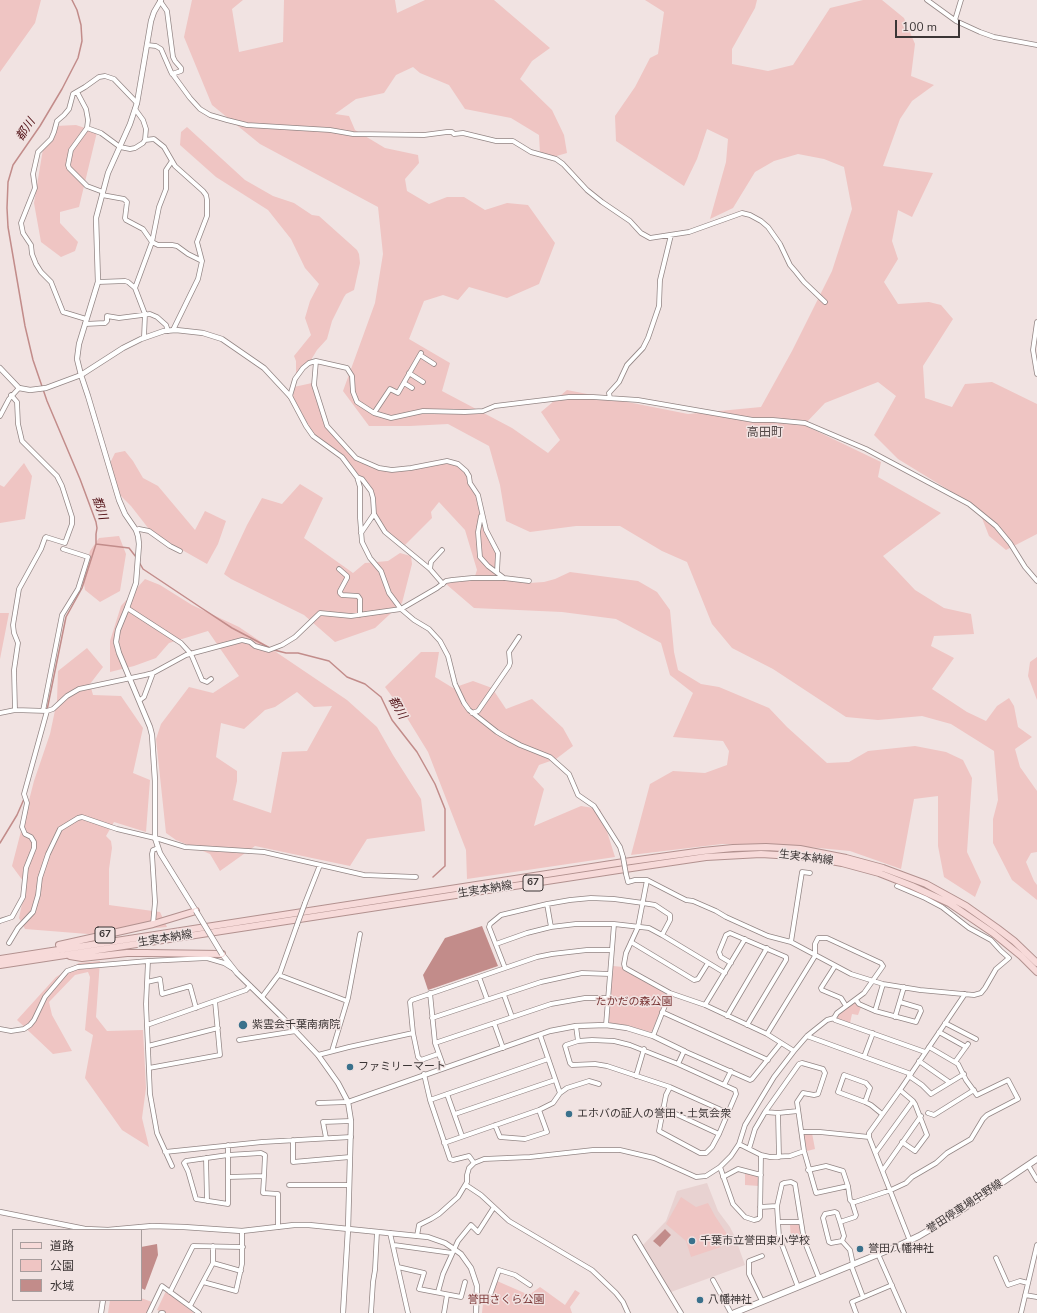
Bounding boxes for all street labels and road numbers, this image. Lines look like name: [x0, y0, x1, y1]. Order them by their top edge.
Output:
street label: 生実本納線: [778, 848, 834, 868]
road number: 67: [523, 875, 543, 891]
street label: 生実本納線: [457, 879, 513, 901]
road number: 67: [95, 927, 115, 943]
street label: 生実本納線: [137, 928, 193, 950]
street label: 誉田停車場中野線: [925, 1178, 1005, 1236]

